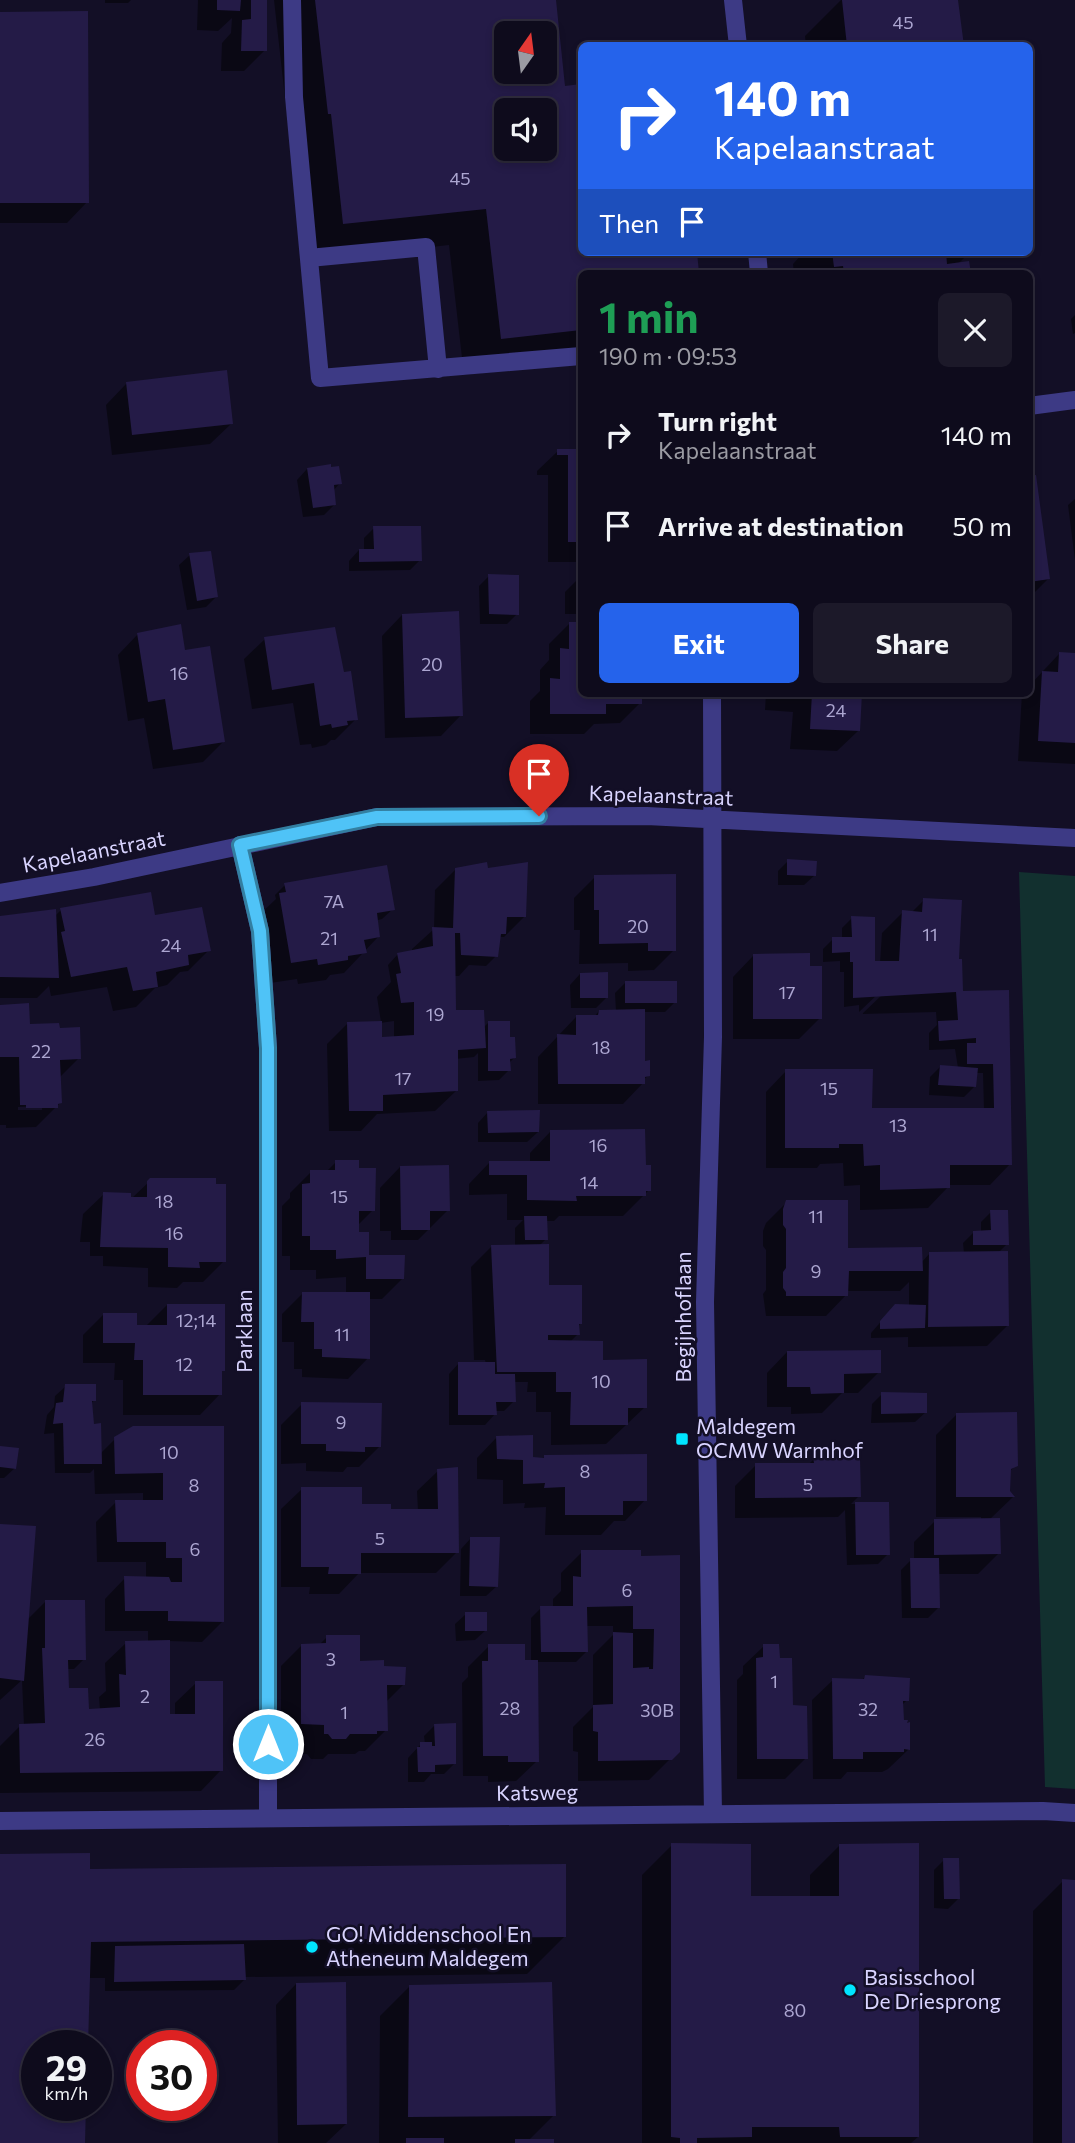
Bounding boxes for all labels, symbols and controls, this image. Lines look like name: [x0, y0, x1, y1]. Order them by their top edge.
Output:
house number: 45: [892, 11, 914, 33]
north arrow: [494, 21, 556, 84]
map controls: [494, 21, 557, 161]
text: 140 m: [714, 66, 851, 126]
icon: right: [599, 70, 690, 161]
button: sound: [494, 98, 557, 161]
text: Kapelaanstraat: [714, 126, 935, 166]
house number: 45: [449, 167, 471, 189]
icon: arrive: [673, 203, 711, 241]
text: Then: [599, 207, 659, 238]
text: 1 min: [599, 290, 699, 342]
button: close: [938, 293, 1012, 367]
text: 190 m · 09:53: [599, 342, 737, 370]
text: Turn right: [658, 405, 777, 436]
icon: right: [599, 416, 637, 454]
text: 140 m: [941, 419, 1012, 450]
text: Kapelaanstraat: [658, 436, 817, 464]
icon: arrive: [599, 507, 637, 545]
text: Arrive at destination: [658, 510, 904, 541]
text: 50 m: [952, 510, 1012, 541]
button: Exit: [599, 603, 799, 683]
button: Share: [813, 603, 1012, 683]
house number: 20: [421, 653, 443, 675]
house number: 16: [170, 662, 188, 684]
house number: 24: [826, 699, 846, 721]
pin: [509, 744, 569, 816]
icon: arrive: [520, 755, 558, 793]
street label: Kapelaanstraat: [588, 779, 734, 810]
street label: Kapelaanstraat: [20, 824, 167, 877]
house number: 7A: [324, 890, 344, 912]
house number: 20: [627, 915, 649, 937]
house number: 11: [922, 923, 938, 945]
house number: 21: [320, 927, 338, 949]
house number: 24: [161, 934, 181, 956]
house number: 17: [778, 981, 796, 1003]
house number: 19: [426, 1003, 444, 1025]
house number: 18: [592, 1036, 610, 1058]
house number: 22: [31, 1040, 51, 1062]
house number: 17: [394, 1067, 412, 1089]
house number: 15: [820, 1077, 838, 1099]
house number: 13: [889, 1114, 907, 1136]
house number: 16: [589, 1134, 607, 1156]
house number: 14: [580, 1171, 598, 1193]
house number: 15: [330, 1185, 348, 1207]
house number: 18: [155, 1190, 173, 1212]
house number: 11: [808, 1205, 824, 1227]
house number: 16: [165, 1222, 183, 1244]
street label: Begijnhoflaan: [670, 1252, 695, 1382]
house number: 9: [811, 1260, 821, 1282]
street label: Parklaan: [231, 1289, 256, 1373]
house number: 12;14: [176, 1309, 216, 1331]
house number: 11: [334, 1323, 350, 1345]
house number: 12: [175, 1353, 193, 1375]
house number: 10: [591, 1370, 611, 1392]
house number: 9: [336, 1411, 346, 1433]
place label: Maldegem OCMW Warmhof: [696, 1413, 864, 1462]
marker: Maldegem OCMW Warmhof: [674, 1431, 690, 1447]
house number: 10: [159, 1441, 179, 1463]
house number: 8: [580, 1460, 591, 1482]
house number: 5: [803, 1473, 813, 1495]
house number: 8: [189, 1474, 200, 1496]
house number: 5: [375, 1527, 385, 1549]
house number: 6: [190, 1538, 200, 1560]
house number: 6: [622, 1579, 632, 1601]
house number: 3: [326, 1648, 336, 1670]
house number: 1: [770, 1670, 778, 1692]
house number: 2: [140, 1685, 150, 1707]
house number: 28: [500, 1697, 521, 1719]
house number: 32: [858, 1698, 878, 1720]
house number: 30B: [640, 1699, 674, 1721]
house number: 1: [340, 1701, 348, 1723]
position arrow: [231, 1707, 305, 1781]
house number: 26: [85, 1728, 105, 1750]
street label: Katsweg: [496, 1778, 578, 1805]
place label: GO! Middenschool En Atheneum Maldegem: [326, 1921, 531, 1970]
marker: GO! Middenschool En Atheneum Maldegem: [304, 1939, 320, 1955]
place label: Basisschool De Driesprong: [864, 1964, 1001, 2013]
marker: Basisschool De Driesprong: [842, 1982, 858, 1998]
house number: 80: [784, 1999, 806, 2021]
speed limit sign: 30: [126, 2030, 217, 2121]
text: 29: [46, 2045, 87, 2088]
text: km/h: [45, 2082, 88, 2104]

